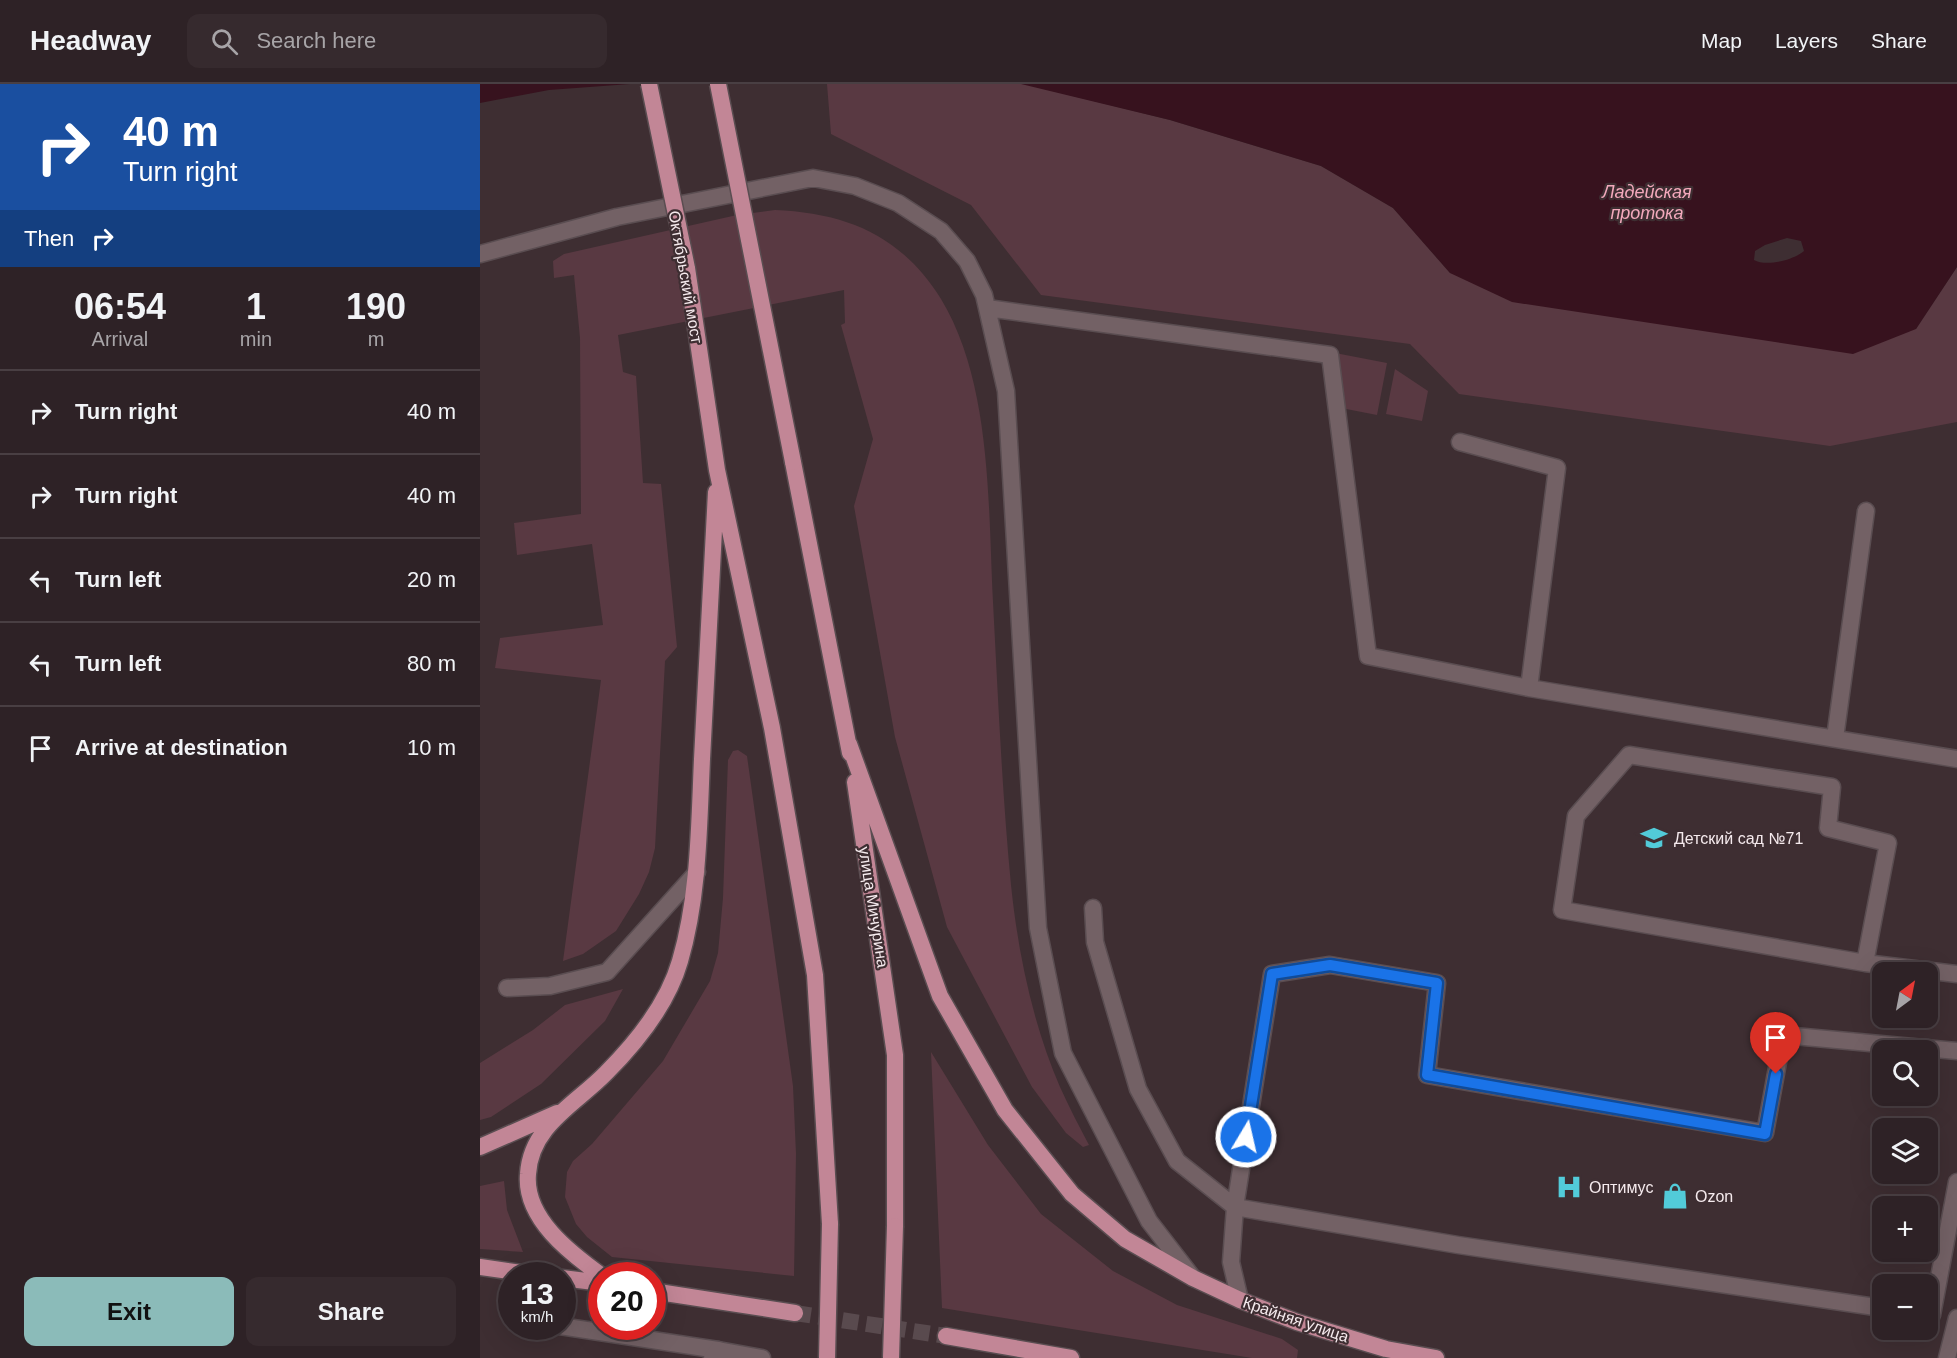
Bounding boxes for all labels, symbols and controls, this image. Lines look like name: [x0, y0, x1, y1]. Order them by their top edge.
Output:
search box: [187, 14, 607, 68]
text: Headway: [30, 25, 151, 56]
icon: search: [208, 25, 241, 58]
text: Search here: [256, 28, 376, 53]
text: Map: [1701, 29, 1742, 52]
text: Layers: [1775, 29, 1838, 52]
text: Share: [1871, 29, 1927, 52]
icon: right: [24, 108, 102, 186]
text: 40 m: [123, 108, 219, 155]
text: Turn right: [123, 157, 238, 187]
water label: Ладейская протока: [1601, 182, 1692, 223]
street label: Октябрьский мост: [665, 209, 706, 345]
icon: right: [86, 222, 119, 255]
text: Then: [24, 226, 74, 251]
text: 06:54: [74, 286, 166, 327]
text: 1: [246, 286, 266, 327]
text: 190: [346, 286, 406, 327]
text: Arrival: [92, 328, 148, 350]
text: min: [240, 328, 272, 350]
text: m: [368, 328, 384, 350]
icon: right: [24, 396, 57, 429]
text: Turn right: [75, 399, 177, 424]
text: 40 m: [407, 399, 456, 424]
icon: right: [24, 480, 57, 513]
text: Turn right: [75, 483, 177, 508]
text: 40 m: [407, 483, 456, 508]
icon: left: [24, 564, 57, 597]
text: Turn left: [75, 567, 161, 592]
text: 20 m: [407, 567, 456, 592]
icon: left: [24, 648, 57, 681]
text: Turn left: [75, 651, 161, 676]
text: 80 m: [407, 651, 456, 676]
icon: arrive: [24, 732, 57, 765]
text: Arrive at destination: [75, 735, 288, 760]
text: 10 m: [407, 735, 456, 760]
school or university icon: Детский сад №71: [1639, 823, 1669, 853]
place label: Детский сад №71: [1674, 830, 1803, 847]
street label: улица Мичурина: [856, 845, 891, 969]
north arrow: [1872, 962, 1938, 1028]
map controls: [1872, 962, 1938, 1340]
pin: [1750, 1012, 1801, 1074]
icon: arrive: [1759, 1021, 1792, 1054]
button: search: [1872, 1040, 1938, 1106]
position arrow: [1214, 1105, 1278, 1169]
button: layers: [1872, 1118, 1938, 1184]
hospital icon: Оптимус: [1554, 1172, 1584, 1202]
place label: Оптимус: [1589, 1179, 1653, 1196]
shop icon: Ozon: [1660, 1181, 1690, 1211]
place label: Ozon: [1695, 1188, 1733, 1205]
button: +: [1872, 1196, 1938, 1262]
speed limit sign: 20: [588, 1262, 666, 1340]
button: −: [1872, 1274, 1938, 1340]
button: Exit: [24, 1277, 234, 1346]
button: Share: [246, 1277, 456, 1346]
text: 13: [520, 1277, 554, 1310]
street label: Крайняя улица: [1241, 1293, 1351, 1346]
text: km/h: [521, 1308, 553, 1325]

